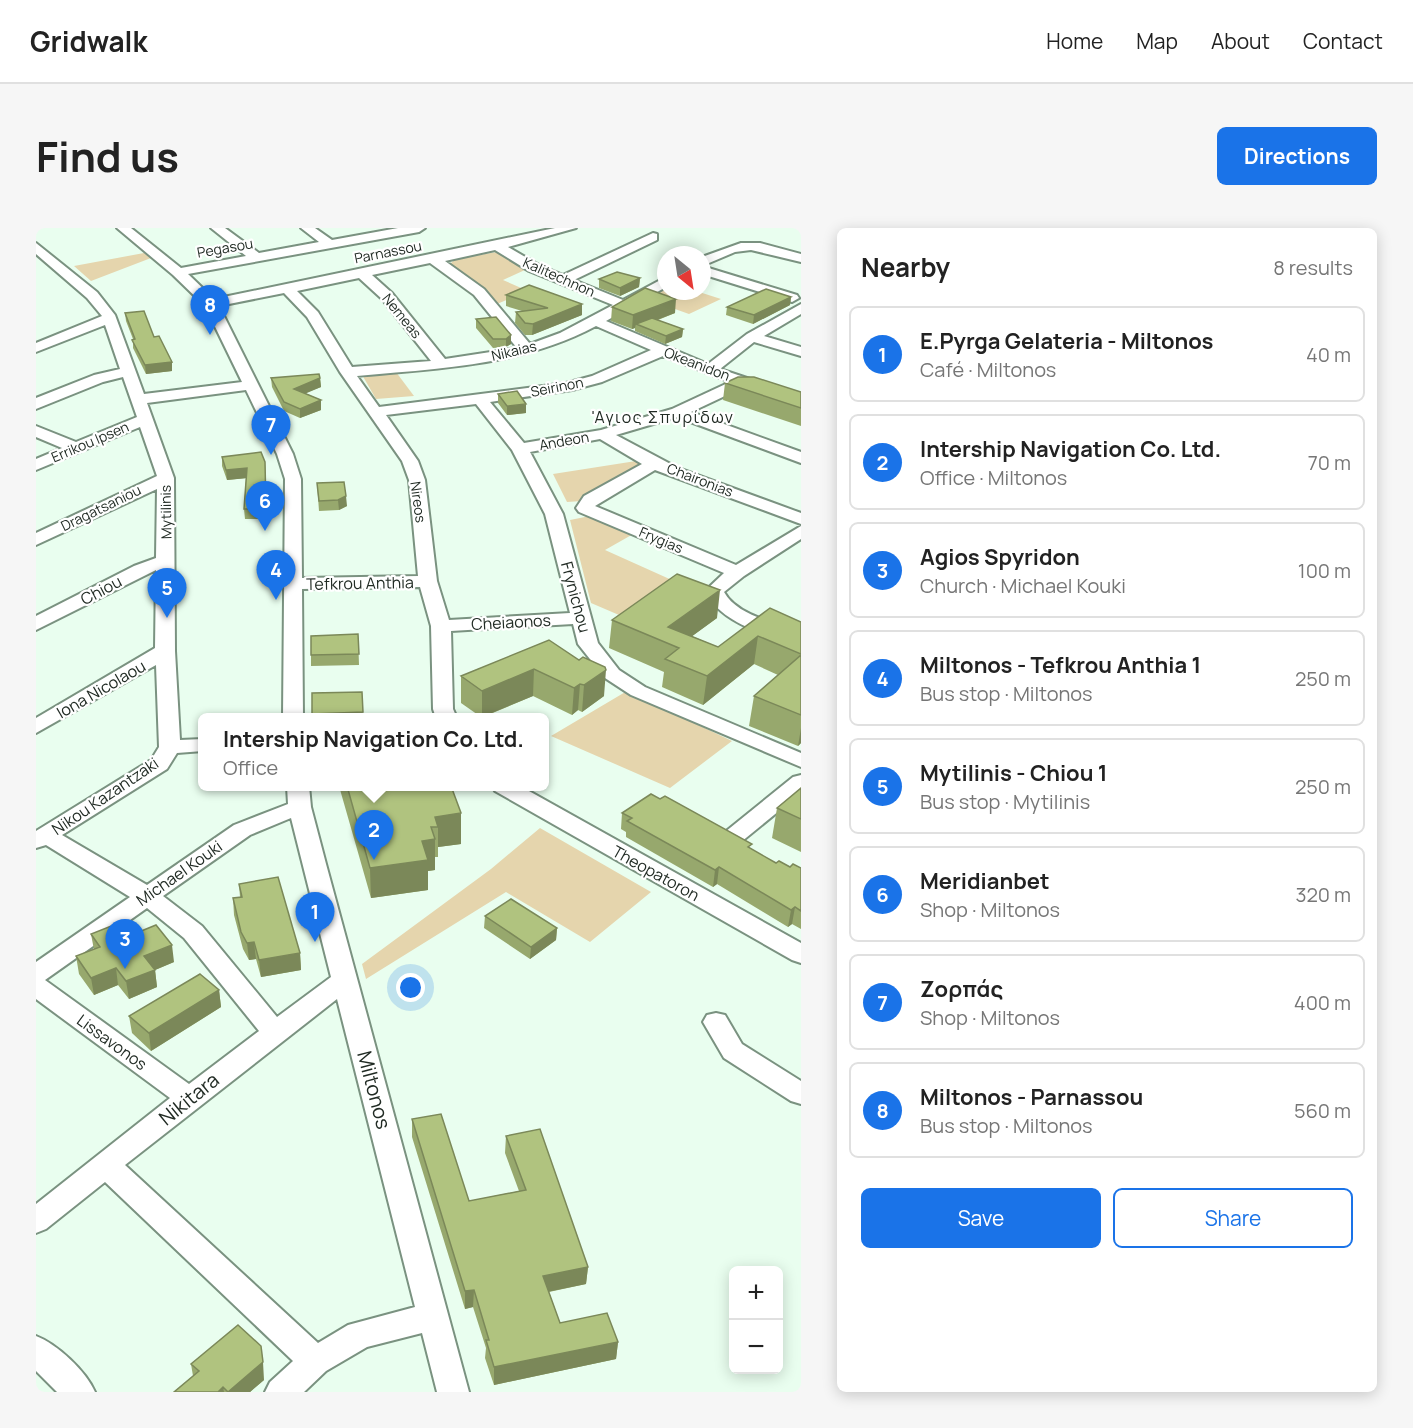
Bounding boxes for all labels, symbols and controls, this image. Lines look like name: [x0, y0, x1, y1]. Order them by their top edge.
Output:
text: Gridwalk: [30, 22, 147, 60]
text: Home: [1046, 27, 1103, 55]
text: Map: [1136, 27, 1178, 55]
text: About: [1211, 27, 1270, 55]
text: Contact: [1303, 27, 1383, 55]
text: Find us: [36, 127, 179, 185]
button: Directions: [1217, 127, 1377, 185]
street label: Pegasou: [195, 233, 254, 262]
street label: Parnassou: [353, 236, 423, 267]
north arrow: [657, 246, 711, 300]
text: Nearby: [861, 249, 950, 285]
street label: Kalitechnon: [520, 252, 598, 301]
text: 8 results: [1273, 254, 1353, 281]
pin: 8: [190, 285, 230, 335]
street label: Nemeas: [378, 289, 426, 342]
text: E.Pyrga Gelateria - Miltonos: [920, 326, 1213, 356]
street label: Nikaias: [489, 336, 538, 365]
text: 1: [878, 341, 887, 368]
text: 40 m: [1306, 341, 1351, 368]
street label: Okeanidon: [661, 342, 733, 385]
text: Café · Miltonos: [920, 356, 1056, 383]
street label: Seirinon: [529, 372, 585, 401]
pin: 7: [252, 406, 290, 455]
district label: 'Αγιος Σπυρίδων: [592, 406, 734, 428]
street label: Errikou Ipsen: [48, 417, 132, 466]
street label: Andeon: [538, 427, 590, 454]
text: Intership Navigation Co. Ltd.: [920, 434, 1221, 464]
text: 2: [877, 449, 888, 476]
text: 70 m: [1308, 449, 1351, 476]
street label: Chaironias: [664, 458, 736, 501]
text: Office · Miltonos: [920, 464, 1067, 491]
street label: Dragatsaniou: [58, 480, 144, 535]
street label: Nireos: [406, 480, 431, 524]
pin: 6: [246, 482, 284, 531]
street label: Mytilinis: [156, 485, 175, 539]
street label: Frygias: [636, 522, 686, 557]
text: Agios Spyridon: [920, 542, 1080, 572]
pin: 4: [256, 550, 296, 600]
text: 3: [877, 557, 888, 584]
text: 100 m: [1298, 557, 1351, 584]
street label: Frynichou: [556, 559, 596, 635]
pin: 5: [148, 568, 186, 618]
street label: Chiou: [77, 570, 125, 610]
street label: Tefkrou Anthia: [306, 571, 414, 595]
text: Church · Michael Kouki: [920, 572, 1126, 599]
street label: Cheiaonos: [471, 609, 551, 635]
text: Miltonos - Tefkrou Anthia 1: [920, 650, 1201, 680]
street label: Iona Nicolaou: [53, 655, 149, 723]
text: 4: [876, 665, 889, 692]
text: 250 m: [1295, 665, 1351, 692]
text: Bus stop · Miltonos: [920, 680, 1093, 707]
popup: [198, 713, 549, 791]
text: Intership Navigation Co. Ltd.: [223, 724, 524, 754]
street label: Nikou Kazantzaki: [47, 752, 163, 840]
text: Office: [223, 754, 278, 781]
text: Mytilinis - Chiou 1: [920, 758, 1108, 788]
text: 5: [877, 773, 888, 800]
text: 250 m: [1295, 773, 1351, 800]
text: Bus stop · Mytilinis: [920, 788, 1090, 815]
pin: 2: [354, 810, 394, 860]
street label: Michael Kouki: [132, 835, 226, 911]
street label: Theopatoron: [609, 840, 703, 906]
text: Meridianbet: [920, 866, 1050, 896]
text: 6: [876, 881, 889, 908]
text: 320 m: [1295, 881, 1351, 908]
pin: 1: [296, 892, 334, 942]
text: Shop · Miltonos: [920, 896, 1060, 923]
pin: 3: [106, 920, 145, 969]
your location: [396, 973, 425, 1002]
text: Ζορπάς: [920, 974, 1003, 1004]
text: 7: [877, 989, 888, 1016]
text: 400 m: [1294, 989, 1351, 1016]
text: Shop · Miltonos: [920, 1004, 1060, 1031]
street label: Lissavonos: [72, 1009, 152, 1075]
street label: Miltonos: [351, 1048, 398, 1132]
street label: Nikitara: [153, 1066, 224, 1131]
text: Miltonos - Parnassou: [920, 1082, 1143, 1112]
text: 8: [876, 1097, 889, 1124]
text: 560 m: [1294, 1097, 1351, 1124]
text: Bus stop · Miltonos: [920, 1112, 1093, 1139]
button: Save: [861, 1188, 1101, 1248]
button: Share: [1113, 1188, 1353, 1248]
map controls: [729, 1266, 783, 1374]
button: +: [729, 1266, 783, 1320]
button: −: [729, 1320, 783, 1374]

